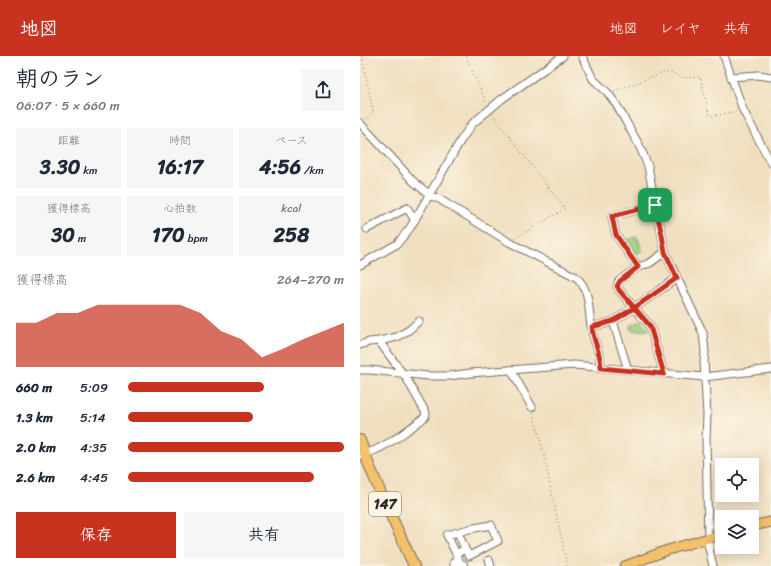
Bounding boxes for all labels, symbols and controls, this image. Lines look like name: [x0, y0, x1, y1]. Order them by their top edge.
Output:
text: 地図: [20, 12, 58, 45]
text: 地図: [610, 16, 638, 41]
text: レイヤ: [660, 16, 701, 41]
text: 共有: [723, 16, 751, 41]
text: 朝のラン: [16, 59, 104, 98]
button: share: [302, 69, 344, 111]
text: 06:07 · 5 × 660 m: [16, 94, 120, 117]
text: 距離: [58, 131, 80, 150]
text: 時間: [169, 131, 191, 150]
text: ペース: [275, 131, 308, 150]
text: 3.30: [40, 150, 80, 185]
text: 16:17: [157, 150, 203, 185]
text: 4:56: [259, 150, 301, 185]
text: km: [80, 161, 98, 180]
text: /km: [301, 161, 324, 180]
pin: [638, 188, 672, 222]
icon: arrive: [644, 194, 666, 216]
text: 獲得標高: [47, 199, 91, 218]
text: 心拍数: [163, 199, 196, 218]
text: kcal: [281, 199, 301, 218]
text: 30: [51, 218, 75, 253]
text: 170: [152, 218, 185, 253]
text: 258: [273, 218, 309, 253]
text: m: [75, 229, 86, 248]
text: bpm: [185, 229, 208, 248]
text: 獲得標高: [16, 268, 68, 291]
text: 264–270 m: [277, 268, 344, 291]
text: 660 m: [16, 376, 52, 399]
text: 5:09: [80, 376, 108, 399]
text: 1.3 km: [16, 406, 53, 429]
text: 5:14: [80, 406, 106, 429]
text: 2.0 km: [16, 436, 56, 459]
text: 4:35: [80, 436, 107, 459]
map controls: [715, 458, 759, 554]
button: locate: [715, 458, 759, 502]
text: 2.6 km: [16, 466, 55, 489]
text: 4:45: [80, 466, 108, 489]
road number: 147: [369, 492, 401, 516]
button: layers: [715, 510, 759, 554]
button: 保存: [16, 512, 176, 558]
button: 共有: [184, 512, 344, 558]

